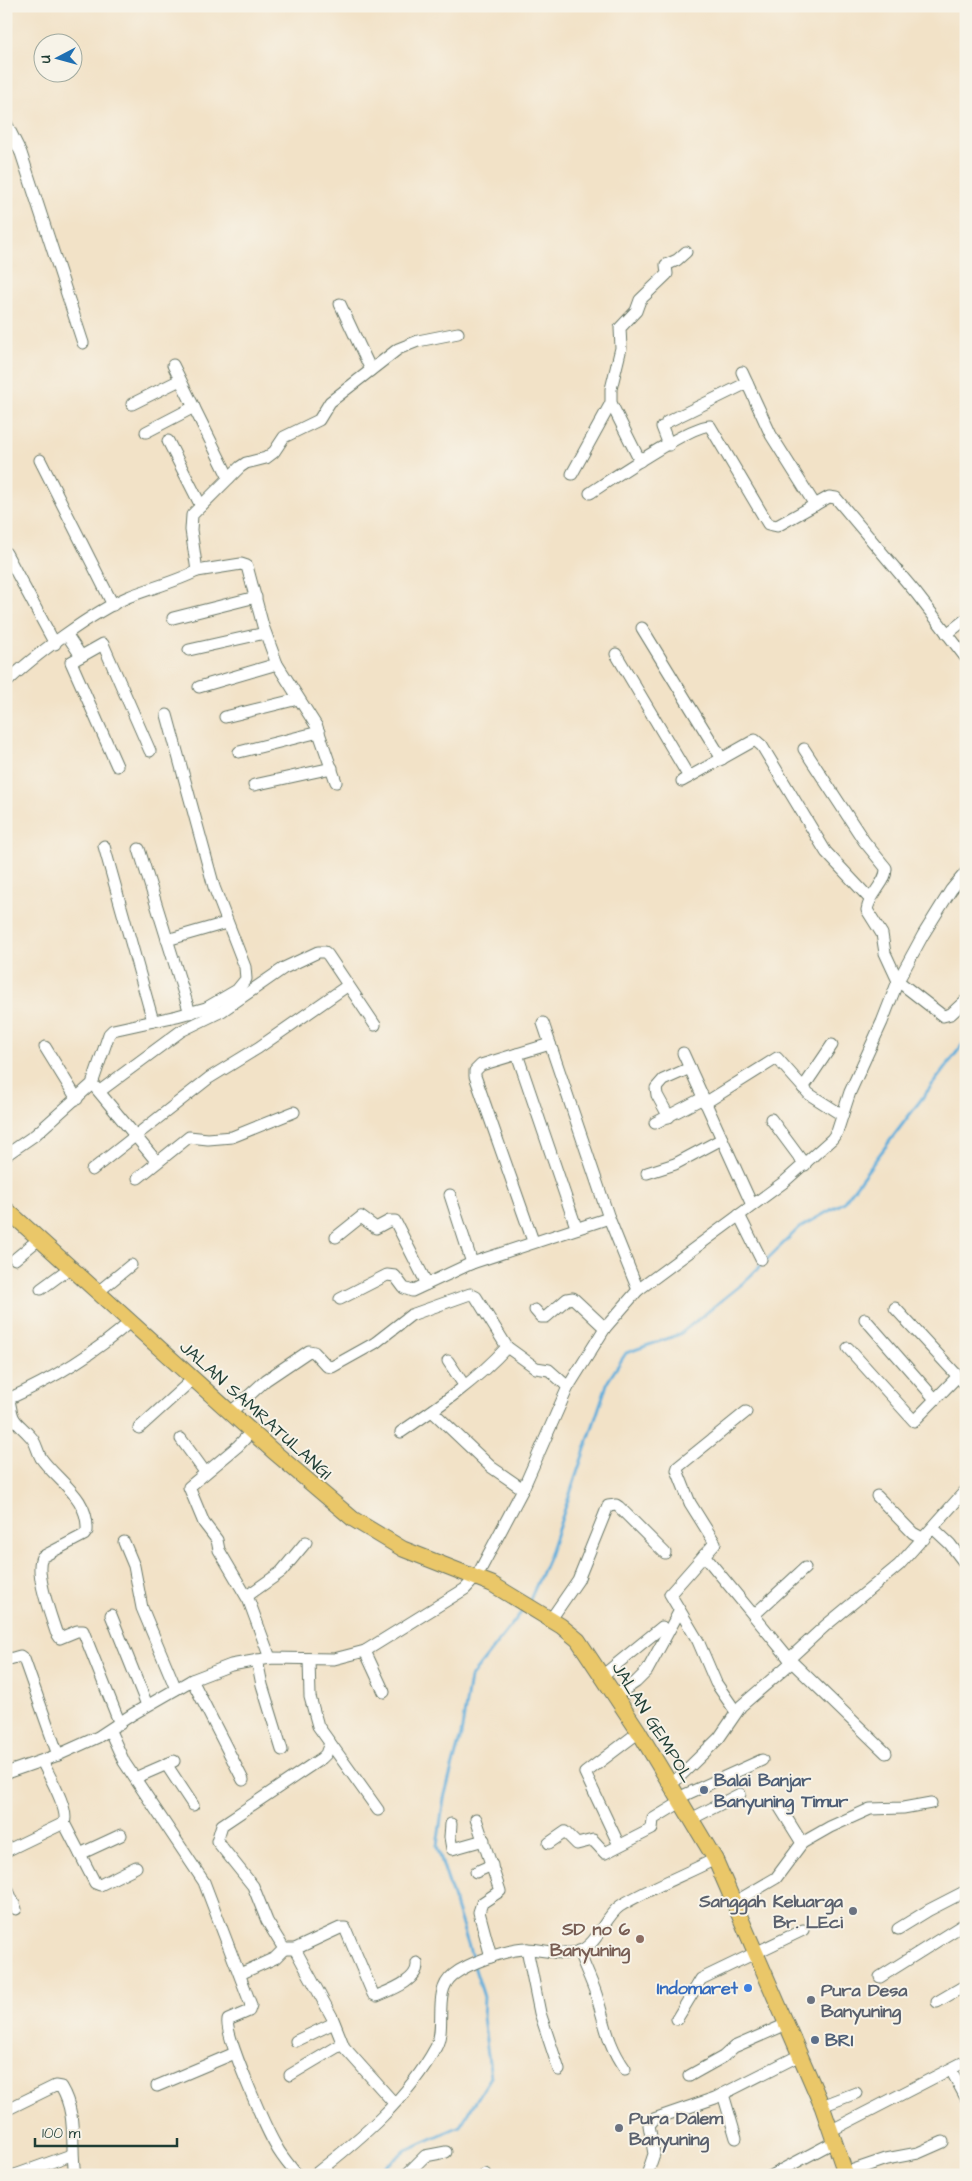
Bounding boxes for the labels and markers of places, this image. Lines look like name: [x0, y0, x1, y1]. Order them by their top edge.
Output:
place label: Balai Banjar Banyuning Timur: [714, 1768, 848, 1815]
marker: Balai Banjar Banyuning Timur: [698, 1784, 710, 1796]
place label: Sanggah Keluarga Br. LEci: [698, 1889, 844, 1935]
marker: Sanggah Keluarga Br. LEci: [847, 1905, 859, 1917]
place label: SD no 6 Banyuning: [550, 1917, 631, 1964]
marker: SD no 6 Banyuning: [634, 1933, 646, 1945]
place label: Indomaret: [657, 1976, 739, 2001]
place label: Pura Desa Banyuning: [821, 1978, 908, 2025]
marker: Indomaret: [742, 1982, 754, 1994]
marker: Pura Desa Banyuning: [805, 1994, 817, 2006]
place label: BRI: [825, 2028, 854, 2053]
marker: BRI: [809, 2034, 821, 2046]
place label: Pura Dalem Banyuning: [629, 2106, 724, 2153]
marker: Pura Dalem Banyuning: [613, 2122, 625, 2134]

